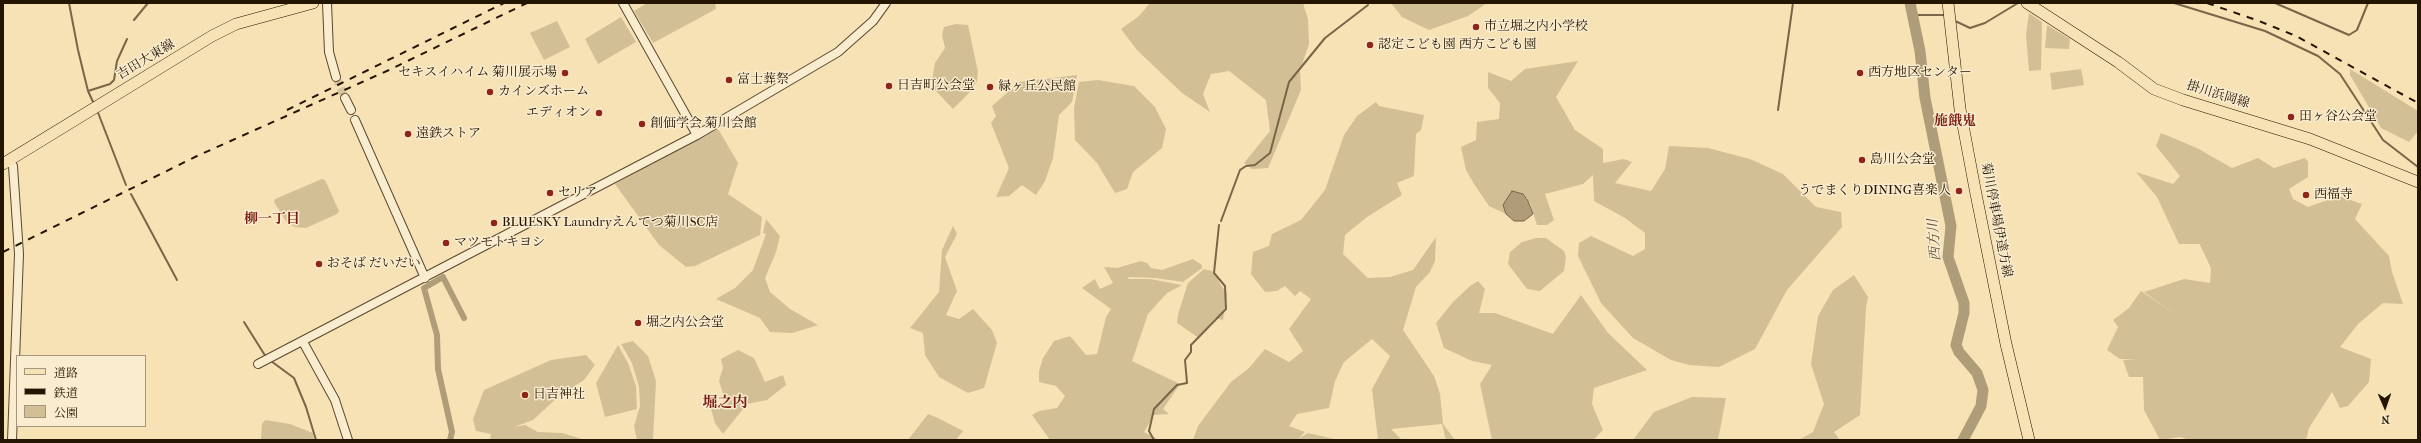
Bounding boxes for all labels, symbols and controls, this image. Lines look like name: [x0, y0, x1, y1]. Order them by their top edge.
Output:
place label: 市立堀之内小学校: [1484, 19, 1588, 35]
marker: 市立堀之内小学校: [1471, 22, 1481, 32]
street label: 吉田大東線: [114, 37, 178, 83]
place label: 認定こども園 西方こども園: [1378, 37, 1537, 53]
marker: 認定こども園 西方こども園: [1365, 40, 1375, 50]
place label: セキスイハイム 菊川展示場: [398, 65, 557, 81]
place label: 西方地区センター: [1868, 65, 1972, 81]
marker: セキスイハイム 菊川展示場: [560, 68, 570, 78]
marker: 西方地区センター: [1855, 68, 1865, 78]
place label: 富士葬祭: [737, 72, 789, 88]
marker: 富士葬祭: [724, 75, 734, 85]
place label: 日吉町公会堂: [897, 78, 975, 94]
street label: 掛川浜岡線: [2185, 78, 2251, 112]
place label: 緑ヶ丘公民館: [998, 79, 1076, 95]
marker: 日吉町公会堂: [884, 81, 894, 91]
marker: 緑ヶ丘公民館: [985, 82, 995, 92]
place label: カインズホーム: [498, 84, 589, 100]
marker: カインズホーム: [485, 87, 495, 97]
place label: エディオン: [526, 105, 591, 121]
marker: エディオン: [594, 108, 604, 118]
place label: 田ヶ谷公会堂: [2299, 109, 2377, 125]
marker: 田ヶ谷公会堂: [2286, 112, 2296, 122]
district label: 施餓鬼: [1934, 114, 1976, 130]
place label: 創価学会 菊川会館: [650, 116, 757, 132]
marker: 創価学会 菊川会館: [637, 119, 647, 129]
place label: 遠鉄ストア: [416, 126, 481, 142]
marker: 遠鉄ストア: [403, 129, 413, 139]
place label: 島川公会堂: [1870, 152, 1935, 168]
marker: 島川公会堂: [1857, 155, 1867, 165]
street label: 菊川停車場伊達方線: [1977, 161, 2015, 279]
place label: うでまくりDINING喜楽人: [1798, 183, 1951, 199]
place label: セリア: [558, 185, 597, 201]
marker: うでまくりDINING喜楽人: [1954, 186, 1964, 196]
place label: 西福寺: [2314, 187, 2353, 203]
marker: セリア: [545, 188, 555, 198]
marker: 西福寺: [2301, 190, 2311, 200]
district label: 柳一丁目: [244, 212, 300, 228]
place label: BLUESKY Laundryえんてつ菊川SC店: [502, 215, 718, 231]
marker: BLUESKY Laundryえんてつ菊川SC店: [489, 218, 499, 228]
water label: 西方川: [1925, 218, 1945, 262]
place label: マツモトキヨシ: [454, 235, 545, 251]
marker: マツモトキヨシ: [441, 238, 451, 248]
place label: おそば だいだい: [327, 256, 421, 272]
marker: おそば だいだい: [314, 259, 324, 269]
place label: 堀之内公会堂: [646, 315, 724, 331]
marker: 堀之内公会堂: [633, 318, 643, 328]
legend: [16, 355, 146, 427]
text: 道路: [54, 366, 78, 380]
text: 鉄道: [54, 386, 78, 400]
place label: 日吉神社: [533, 387, 585, 403]
north arrow: [2365, 387, 2405, 427]
marker: 日吉神社: [520, 390, 530, 400]
district label: 堀之内: [703, 394, 747, 412]
text: 公園: [54, 406, 78, 420]
text: N: [2381, 413, 2390, 426]

